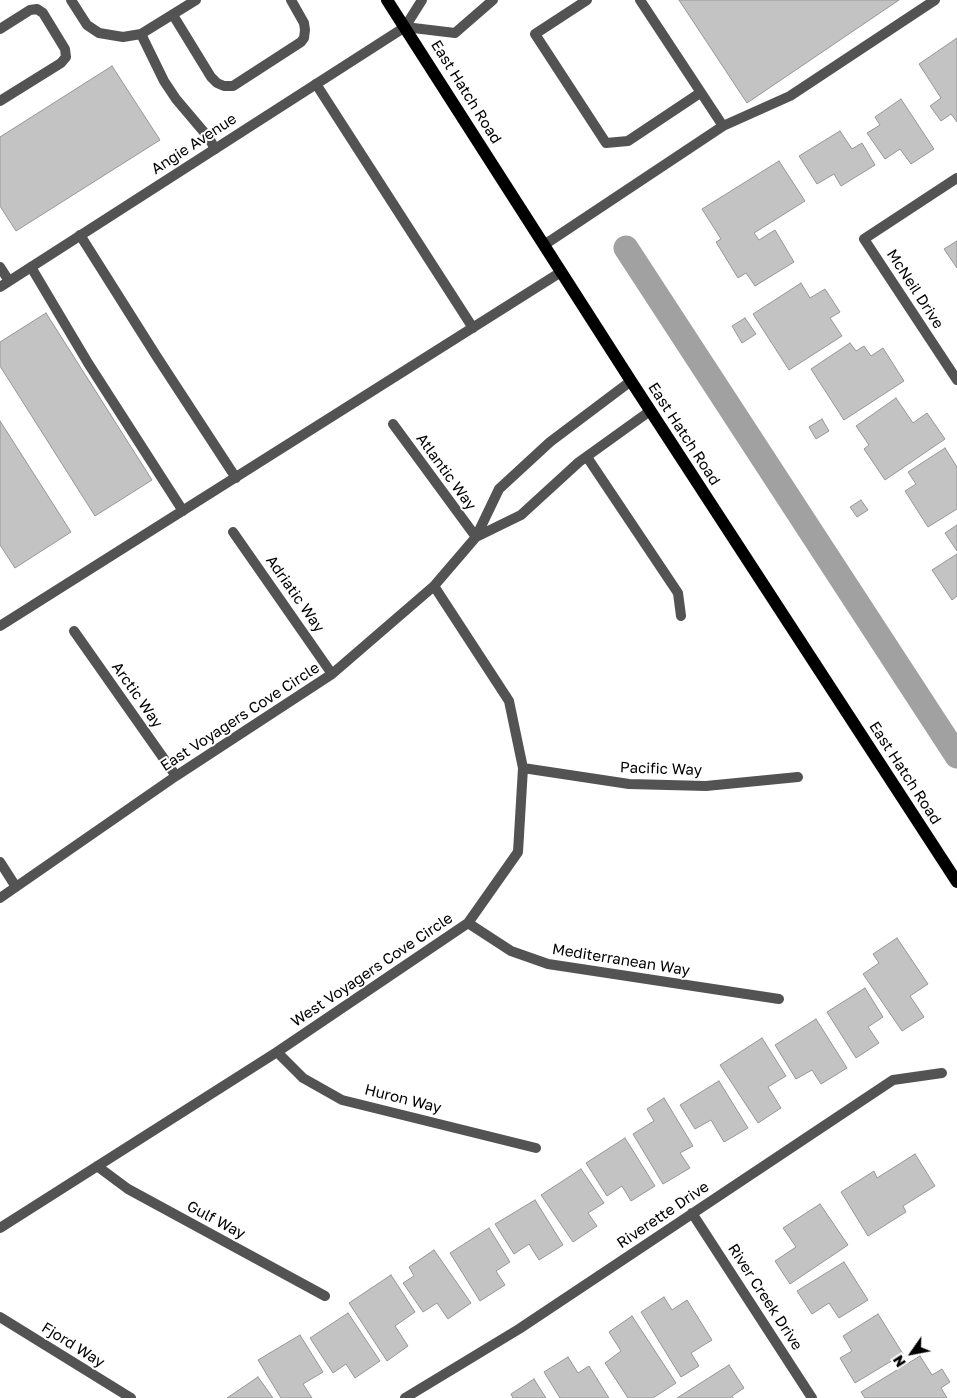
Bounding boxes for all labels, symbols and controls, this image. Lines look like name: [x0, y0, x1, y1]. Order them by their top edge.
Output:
street label: East Hatch Road: [427, 37, 505, 147]
street label: Angie Avenue: [148, 110, 240, 178]
street label: McNeil Drive: [883, 246, 947, 332]
street label: East Hatch Road: [644, 379, 724, 489]
street label: Atlantic Way: [412, 430, 480, 514]
street label: Adriatic Way: [262, 552, 328, 636]
street label: Arctic Way: [108, 659, 166, 731]
street label: East Voyagers Cove Circle: [157, 659, 323, 775]
street label: East Hatch Road: [865, 718, 945, 828]
street label: Pacific Way: [620, 759, 702, 779]
street label: West Voyagers Cove Circle: [288, 909, 456, 1031]
street label: Mediterranean Way: [551, 940, 691, 980]
street label: Huron Way: [363, 1081, 443, 1117]
street label: Riverette Drive: [614, 1178, 712, 1252]
street label: Gulf Way: [184, 1197, 248, 1243]
street label: River Creek Drive: [724, 1240, 806, 1354]
street label: Fjord Way: [38, 1319, 108, 1371]
north arrow: [887, 1328, 937, 1378]
text: N: [889, 1352, 909, 1371]

